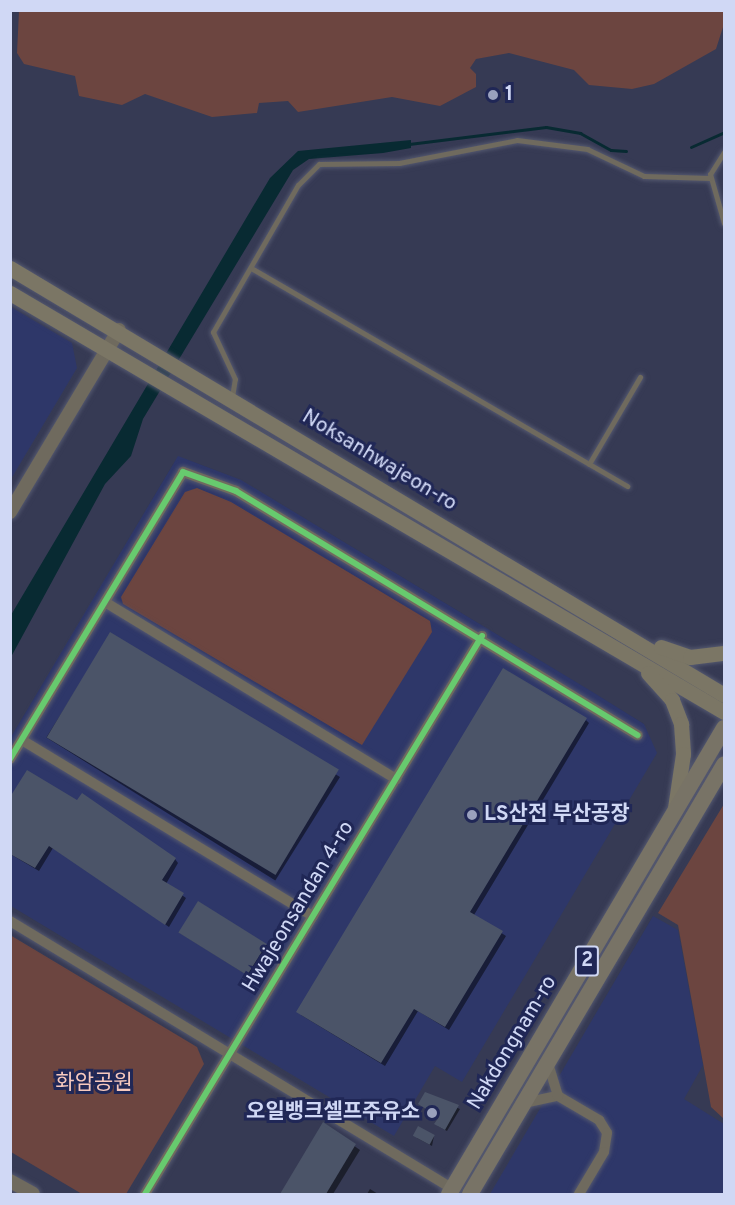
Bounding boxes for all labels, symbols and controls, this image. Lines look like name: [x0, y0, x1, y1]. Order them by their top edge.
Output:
place label: 1: [505, 82, 513, 108]
marker: 1: [486, 88, 500, 102]
street label: Noksanhwajeon-ro: [297, 405, 461, 517]
place label: LS산전 부산공장: [484, 802, 630, 828]
marker: LS산전 부산공장: [465, 808, 479, 822]
street label: Hwajeonsandan 4-ro: [238, 817, 360, 997]
road number: 2: [574, 944, 600, 978]
street label: Nakdongnam-ro: [463, 971, 563, 1115]
park label: 화암공원: [55, 1071, 133, 1097]
place label: 오일뱅크셀프주유소: [246, 1100, 420, 1126]
marker: 오일뱅크셀프주유소: [425, 1106, 439, 1120]

